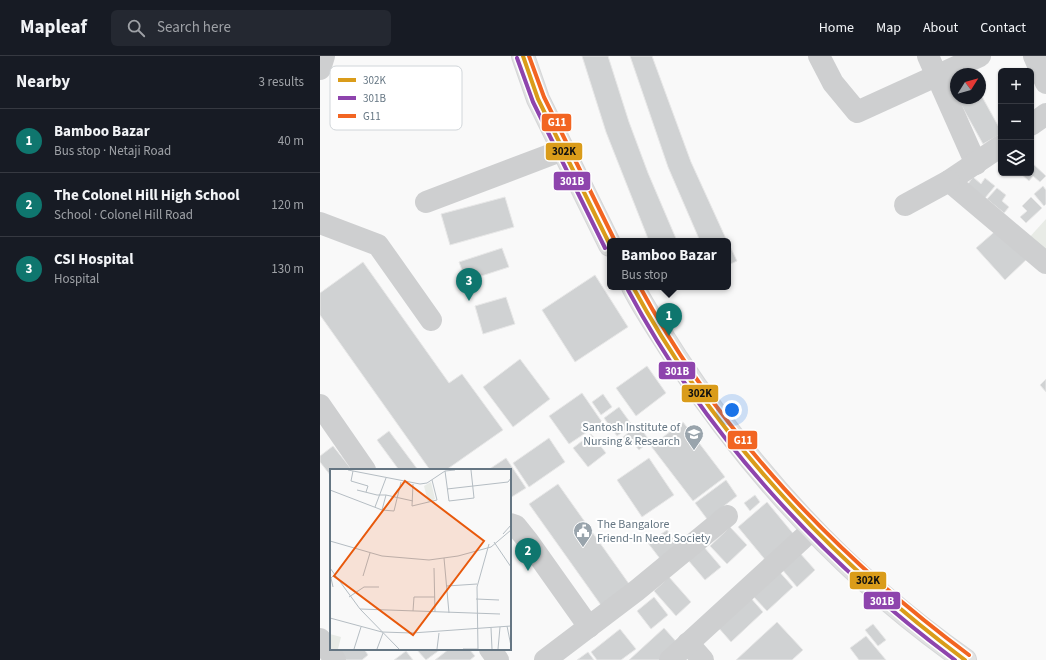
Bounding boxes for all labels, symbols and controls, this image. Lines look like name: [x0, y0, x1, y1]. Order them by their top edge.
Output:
search box: [111, 10, 391, 46]
text: Mapleaf: [20, 14, 87, 41]
icon: search: [125, 17, 147, 39]
text: Search here: [157, 17, 231, 38]
text: Home: [819, 18, 854, 38]
text: Map: [876, 18, 901, 38]
text: About: [923, 18, 958, 38]
text: Contact: [980, 18, 1026, 38]
legend: [330, 66, 462, 130]
north arrow: [950, 68, 986, 104]
map controls: [998, 68, 1034, 176]
button: +: [998, 68, 1034, 104]
text: Nearby: [16, 70, 70, 94]
text: 3 results: [259, 73, 304, 91]
text: 302K: [363, 73, 386, 88]
text: 301B: [363, 91, 386, 106]
button: −: [998, 104, 1034, 140]
text: G11: [363, 109, 381, 124]
line badge: G11: [541, 113, 572, 132]
text: G11: [548, 115, 567, 130]
text: Bamboo Bazar: [54, 121, 150, 142]
text: 1: [26, 132, 32, 150]
text: 40 m: [278, 132, 304, 150]
button: layers: [998, 140, 1034, 176]
text: Bus stop · Netaji Road: [54, 142, 171, 160]
line badge: 302K: [545, 142, 583, 161]
text: 302K: [552, 144, 576, 159]
line badge: 301B: [553, 171, 591, 191]
text: 301B: [560, 174, 584, 189]
text: The Colonel Hill High School: [54, 185, 240, 206]
text: 2: [26, 196, 32, 214]
text: 120 m: [271, 196, 304, 214]
text: School · Colonel Hill Road: [54, 206, 193, 224]
popup: [607, 238, 731, 290]
text: Bamboo Bazar: [621, 245, 717, 266]
text: CSI Hospital: [54, 249, 134, 270]
text: 3: [26, 260, 32, 278]
text: 130 m: [271, 260, 304, 278]
text: Bus stop: [621, 266, 668, 284]
pin: 3: [456, 268, 482, 301]
text: Hospital: [54, 270, 99, 288]
pin: 1: [656, 303, 682, 336]
line badge: 301B: [658, 361, 696, 380]
text: 301B: [665, 364, 689, 379]
line badge: 302K: [681, 384, 719, 403]
text: 302K: [688, 386, 712, 401]
your location: [722, 400, 742, 420]
place label: Santosh Institute of Nursing & Research: [582, 419, 680, 450]
school or university icon: Santosh Institute of Nursing & Research: [683, 423, 705, 451]
line badge: G11: [727, 430, 758, 450]
text: G11: [734, 433, 753, 448]
inset map: [330, 469, 511, 650]
place label: The Bangalore Friend-In Need Society: [597, 516, 711, 547]
public building icon: The Bangalore Friend-In Need Society: [572, 520, 594, 548]
pin: 2: [515, 538, 541, 571]
line badge: 302K: [849, 571, 887, 590]
text: 302K: [856, 573, 880, 588]
line badge: 301B: [863, 591, 901, 610]
text: 301B: [870, 594, 894, 609]

